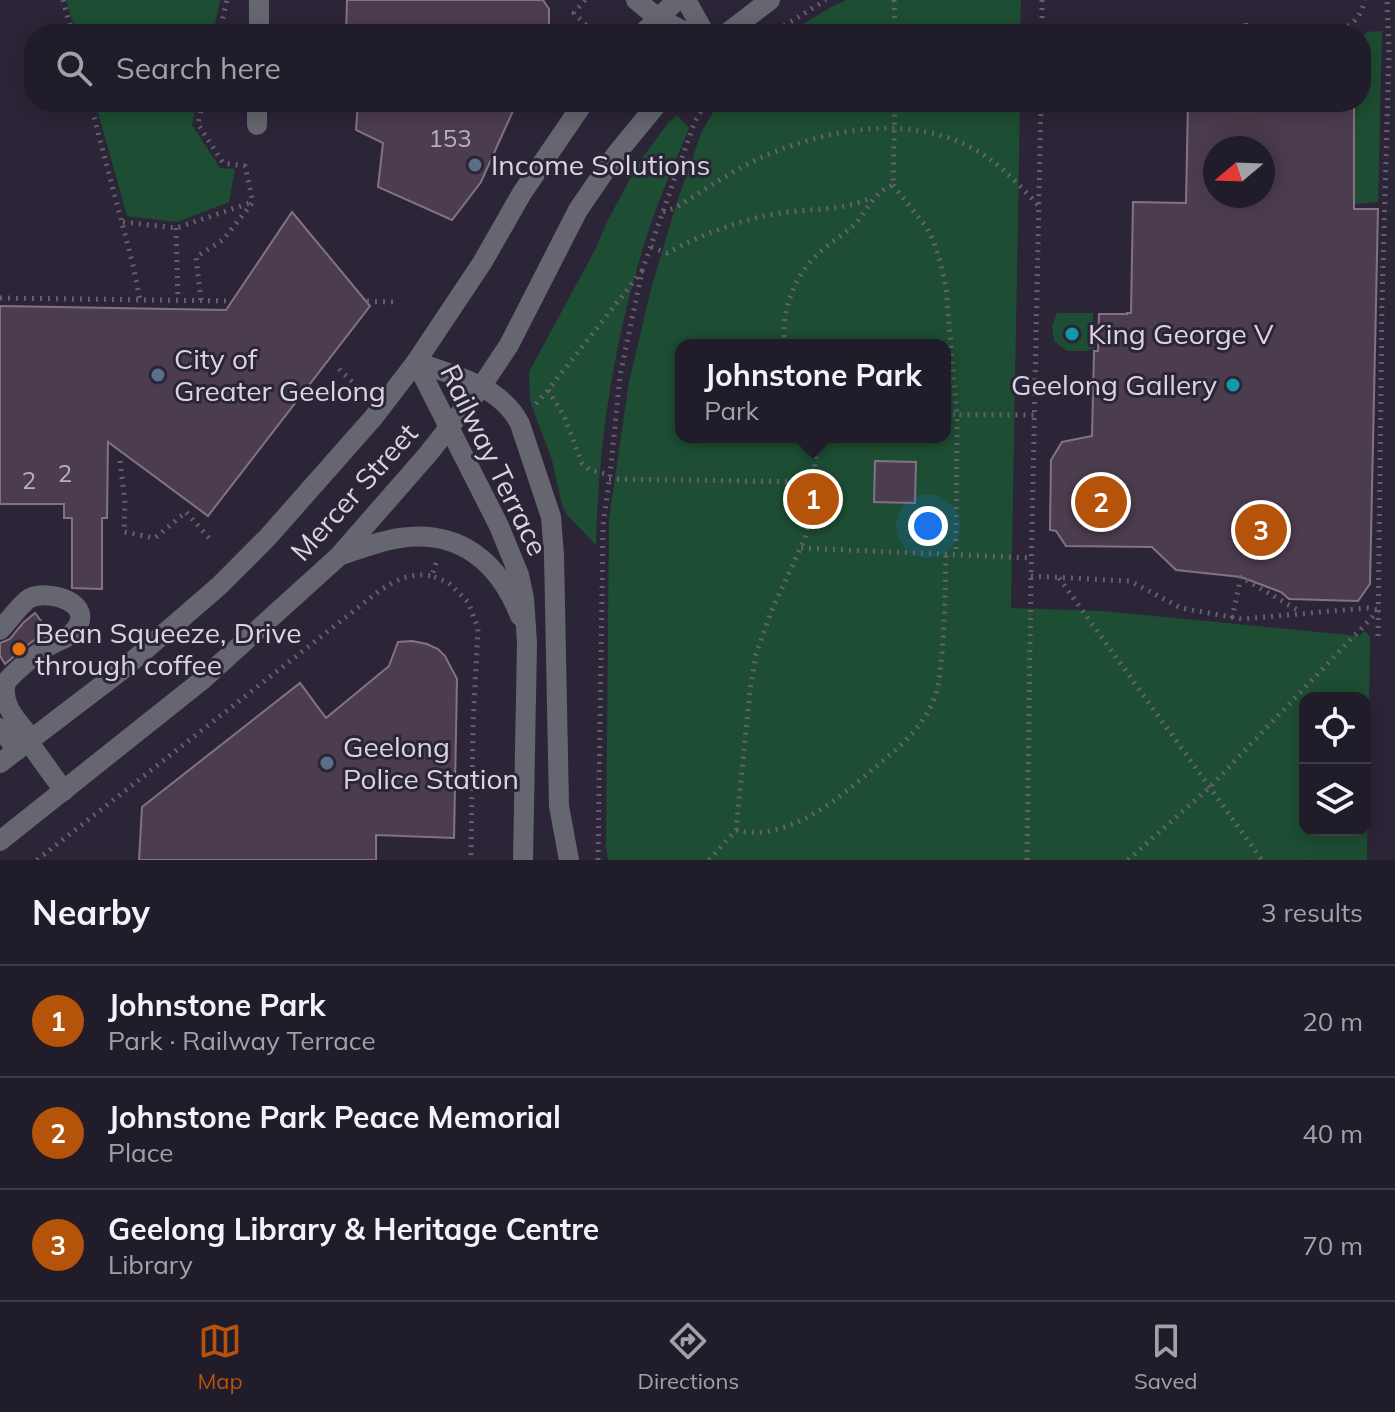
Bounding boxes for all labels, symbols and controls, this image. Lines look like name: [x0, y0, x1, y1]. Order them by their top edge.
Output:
search box: [24, 24, 1371, 112]
icon: search: [52, 46, 96, 90]
text: Search here: [116, 49, 281, 87]
house number: 153: [428, 123, 472, 153]
north arrow: [1203, 136, 1275, 208]
place label: Income Solutions: [491, 147, 710, 182]
marker: Income Solutions: [466, 156, 484, 174]
place label: King George V: [1088, 316, 1274, 351]
marker: King George V: [1063, 325, 1081, 343]
popup: [675, 339, 951, 443]
place label: City of Greater Geelong: [174, 341, 386, 408]
text: Johnstone Park: [704, 356, 922, 394]
street label: Railway Terrace: [433, 359, 556, 561]
marker: City of Greater Geelong: [149, 366, 167, 384]
place label: Geelong Gallery: [1011, 367, 1217, 402]
marker: Geelong Gallery: [1224, 376, 1242, 394]
text: Park: [704, 394, 759, 427]
street label: Mercer Street: [283, 416, 425, 568]
house number: 2: [58, 458, 72, 488]
house number: 2: [22, 465, 36, 495]
pin: 1: [787, 469, 839, 529]
pin: 2: [1075, 472, 1127, 532]
pin: 3: [1235, 500, 1287, 560]
your location: [908, 506, 948, 546]
place label: Bean Squeeze, Drive through coffee: [35, 615, 301, 682]
marker: Bean Squeeze, Drive through coffee: [10, 640, 28, 658]
map controls: [1299, 692, 1371, 836]
button: locate: [1299, 692, 1371, 764]
place label: Geelong Police Station: [343, 729, 519, 796]
marker: Geelong Police Station: [318, 754, 336, 772]
button: layers: [1299, 764, 1371, 836]
text: Nearby: [32, 891, 150, 934]
text: 3 results: [1261, 896, 1363, 929]
text: Johnstone Park: [108, 986, 326, 1024]
text: 1: [50, 1005, 66, 1038]
text: 20 m: [1302, 1005, 1363, 1038]
text: Park · Railway Terrace: [108, 1024, 376, 1057]
text: Johnstone Park Peace Memorial: [108, 1098, 561, 1136]
text: 2: [50, 1117, 66, 1150]
text: 40 m: [1302, 1117, 1363, 1150]
text: Place: [108, 1136, 173, 1169]
text: Geelong Library & Heritage Centre: [108, 1210, 599, 1248]
text: 3: [50, 1229, 66, 1262]
text: 70 m: [1302, 1229, 1363, 1262]
text: Library: [108, 1248, 193, 1281]
tab: Map: [197, 1319, 243, 1395]
tab: Directions: [638, 1319, 739, 1395]
tab: Saved: [1134, 1319, 1198, 1395]

